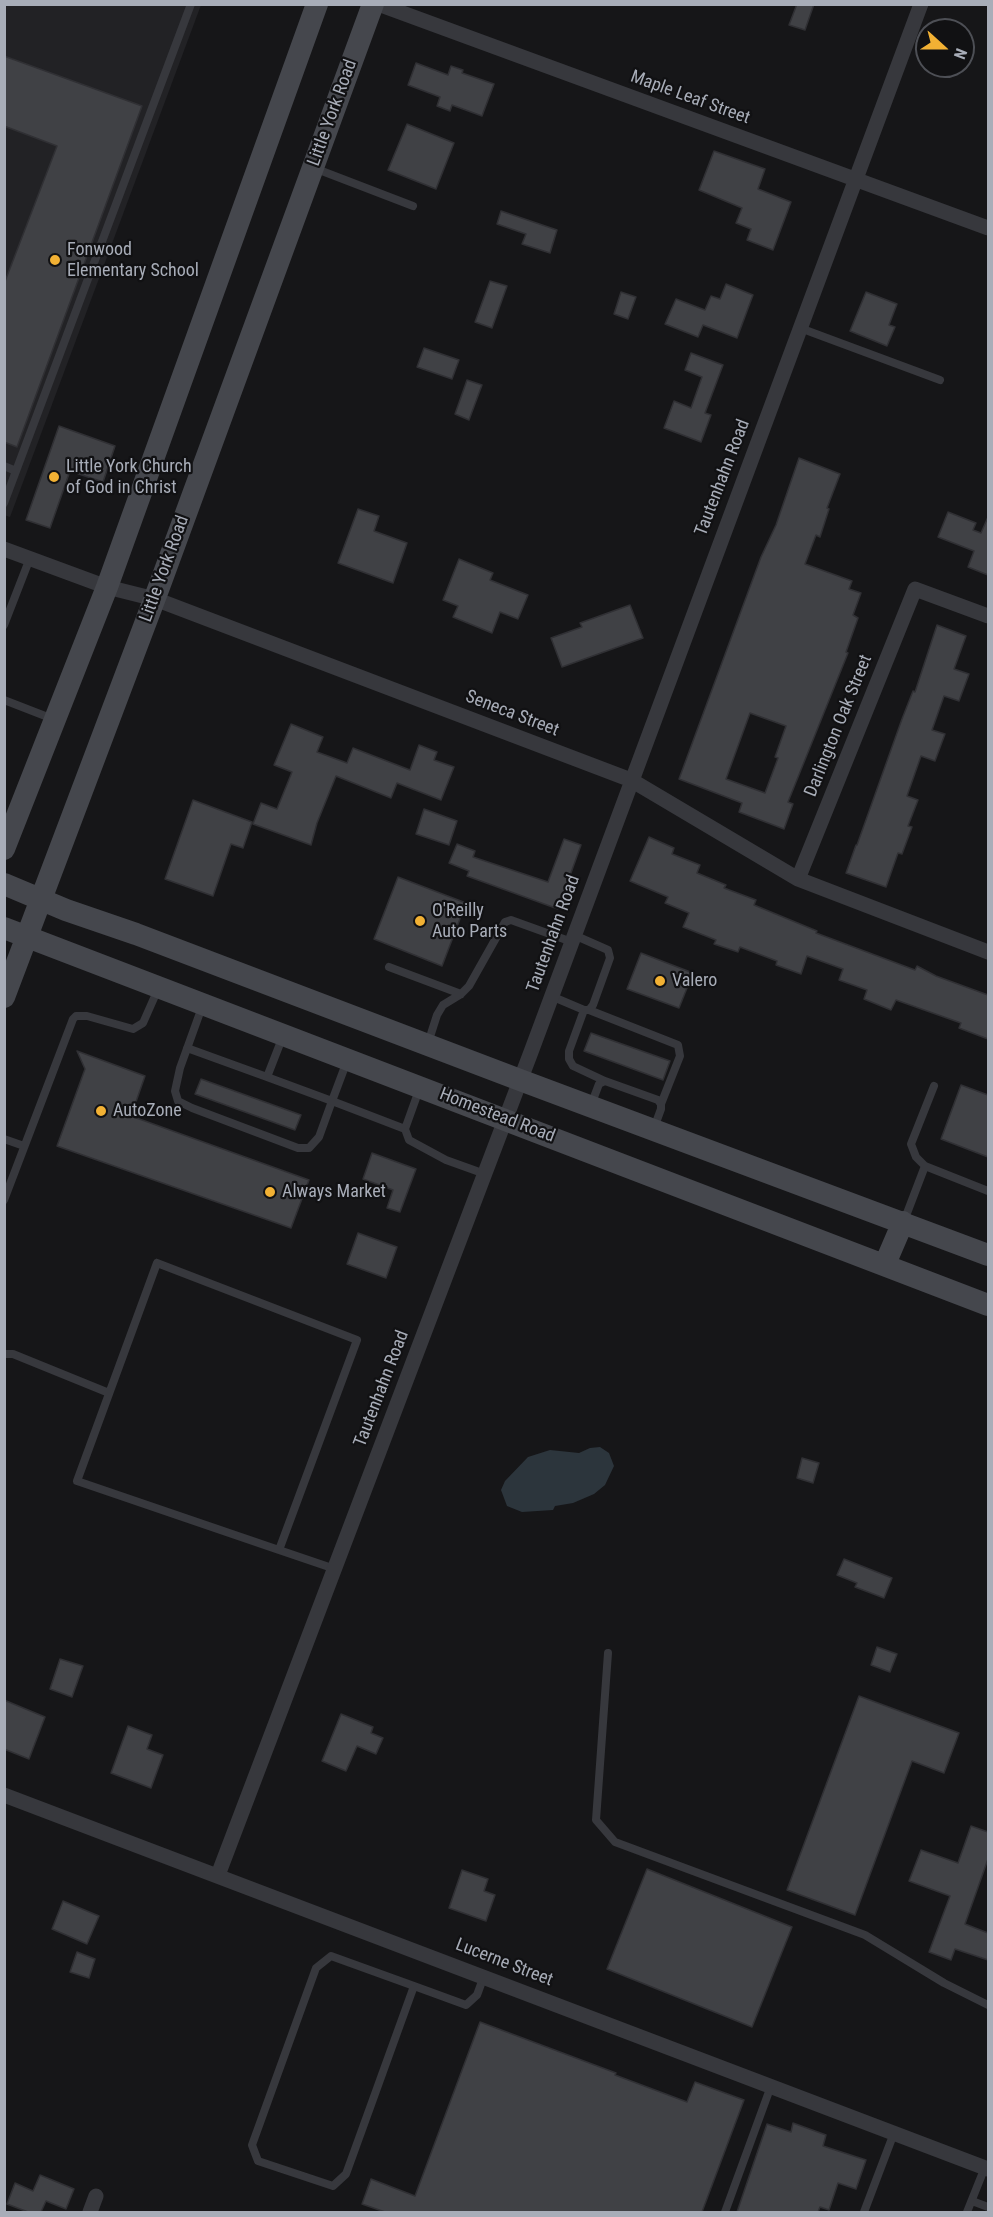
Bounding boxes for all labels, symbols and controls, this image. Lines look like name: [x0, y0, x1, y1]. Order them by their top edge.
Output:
north arrow: [915, 18, 975, 78]
text: N: [950, 46, 971, 62]
street label: Little York Road: [304, 57, 362, 169]
street label: Maple Leaf Street: [627, 66, 753, 130]
place label: Fonwood Elementary School: [67, 239, 199, 282]
marker: Fonwood Elementary School: [48, 253, 62, 267]
street label: Tautenhahn Road: [691, 417, 755, 539]
place label: Little York Church of God in Christ: [66, 456, 192, 498]
marker: Little York Church of God in Christ: [47, 470, 61, 484]
street label: Little York Road: [136, 513, 194, 625]
street label: Darlington Oak Street: [801, 652, 877, 800]
street label: Seneca Street: [462, 686, 562, 742]
street label: Tautenhahn Road: [523, 872, 585, 996]
place label: O'Reilly Auto Parts: [432, 900, 507, 942]
marker: O'Reilly Auto Parts: [413, 914, 427, 928]
place label: Valero: [672, 970, 717, 992]
marker: Valero: [653, 974, 667, 988]
street label: Homestead Road: [436, 1084, 558, 1148]
place label: AutoZone: [113, 1100, 182, 1122]
marker: AutoZone: [94, 1104, 108, 1118]
place label: Always Market: [282, 1181, 386, 1203]
marker: Always Market: [263, 1185, 277, 1199]
street label: Tautenhahn Road: [350, 1328, 414, 1450]
street label: Lucerne Street: [452, 1935, 556, 1991]

